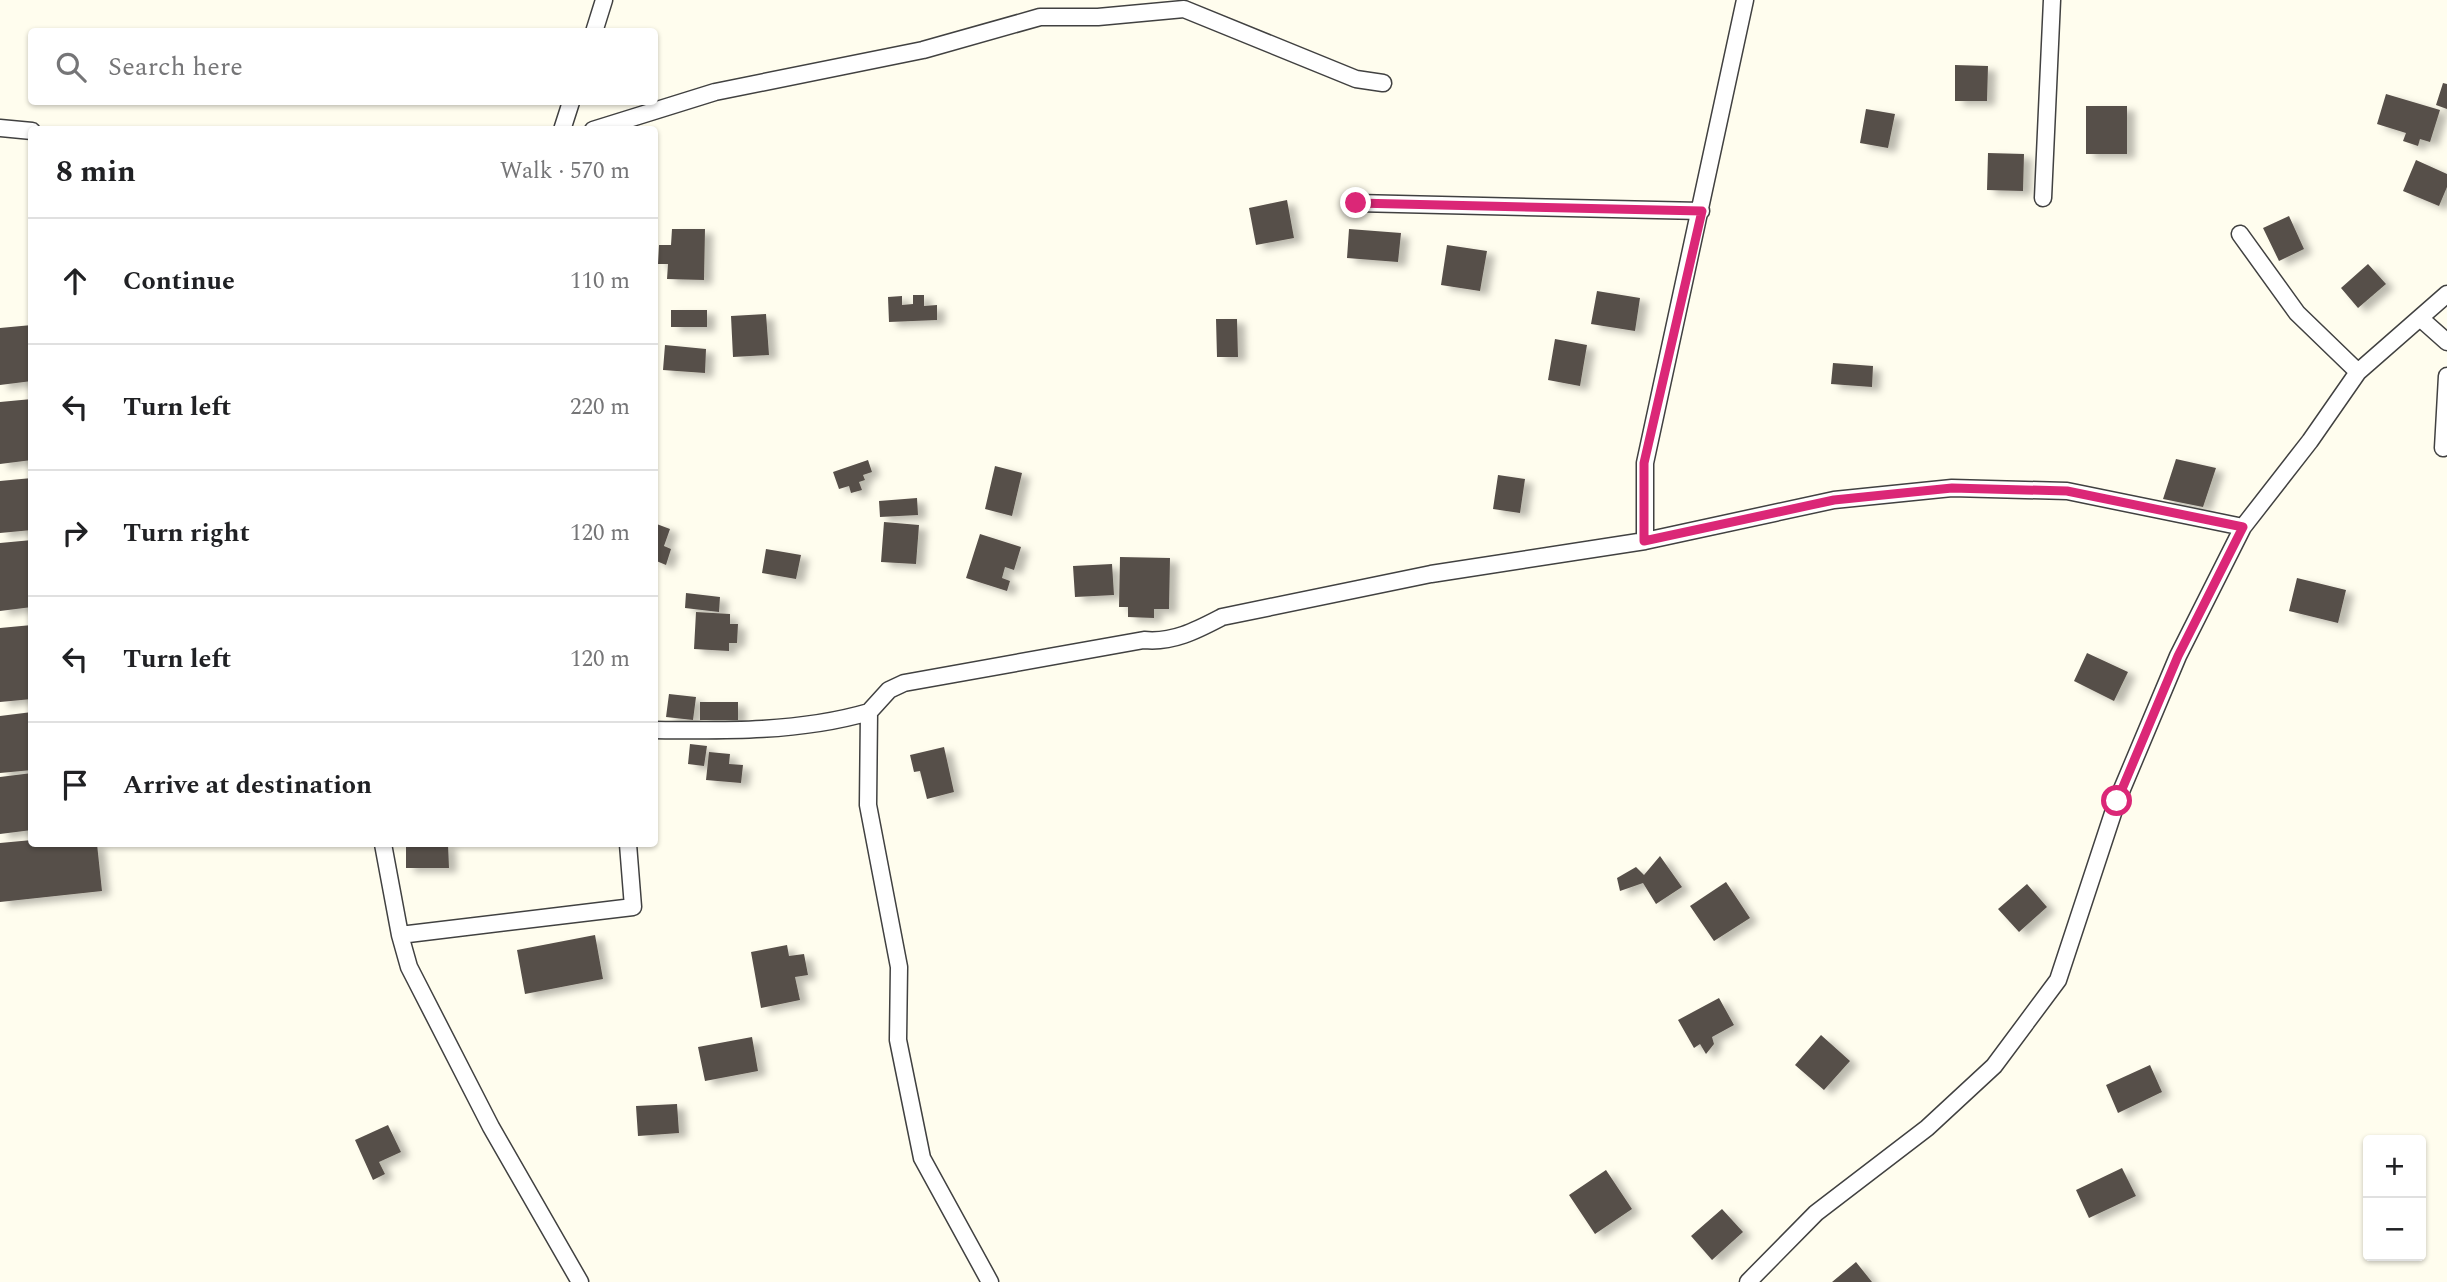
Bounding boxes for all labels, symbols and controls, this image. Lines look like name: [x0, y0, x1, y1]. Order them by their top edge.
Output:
search box: [28, 28, 658, 105]
text: Search here: [108, 47, 243, 87]
icon: search: [52, 48, 90, 86]
text: 8 min: [56, 149, 136, 195]
text: Walk · 570 m: [500, 154, 630, 189]
route end: [1340, 187, 1371, 218]
text: Continue: [123, 261, 235, 301]
icon: ahead: [56, 262, 94, 300]
text: 110 m: [570, 264, 630, 299]
text: Turn left: [123, 387, 231, 427]
icon: left: [56, 388, 94, 426]
text: 220 m: [570, 390, 630, 425]
text: Turn right: [123, 513, 250, 553]
icon: right: [56, 514, 94, 552]
text: 120 m: [570, 516, 630, 551]
text: Turn left: [123, 639, 231, 679]
icon: left: [56, 640, 94, 678]
text: 120 m: [570, 642, 630, 677]
text: Arrive at destination: [123, 765, 372, 805]
icon: arrive: [56, 766, 94, 804]
route start: [2101, 785, 2132, 816]
map controls: [2363, 1135, 2426, 1261]
button: +: [2363, 1135, 2426, 1198]
button: −: [2363, 1198, 2426, 1261]

